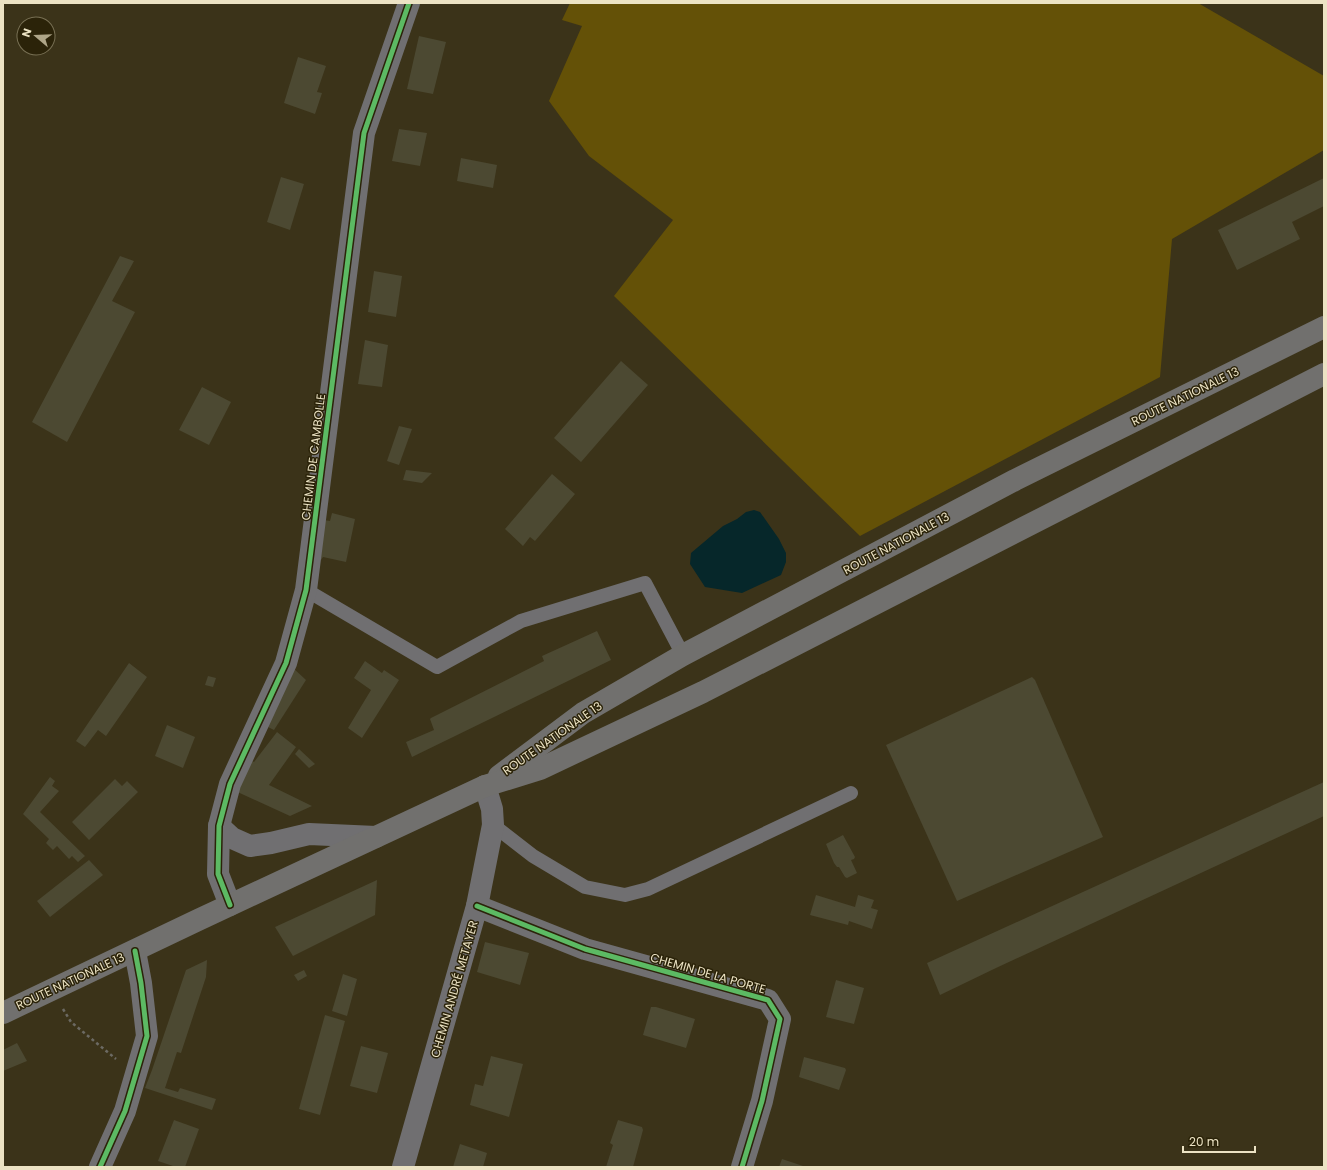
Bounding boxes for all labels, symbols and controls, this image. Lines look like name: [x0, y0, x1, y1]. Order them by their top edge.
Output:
north arrow: [16, 16, 56, 56]
text: N: [18, 26, 35, 39]
street label: ROUTE NATIONALE 13: [1128, 362, 1242, 430]
street label: CHEMIN DE CAMBOLLE: [297, 393, 329, 521]
street label: ROUTE NATIONALE 13: [840, 508, 952, 578]
street label: ROUTE NATIONALE 13: [499, 697, 605, 779]
street label: CHEMIN ANDRÉ METAYER: [426, 918, 482, 1060]
street label: ROUTE NATIONALE 13: [13, 948, 127, 1014]
street label: CHEMIN DE LA PORTE: [648, 948, 768, 998]
scale bar: [1183, 1128, 1255, 1154]
text: 20 m: [1189, 1133, 1219, 1150]

